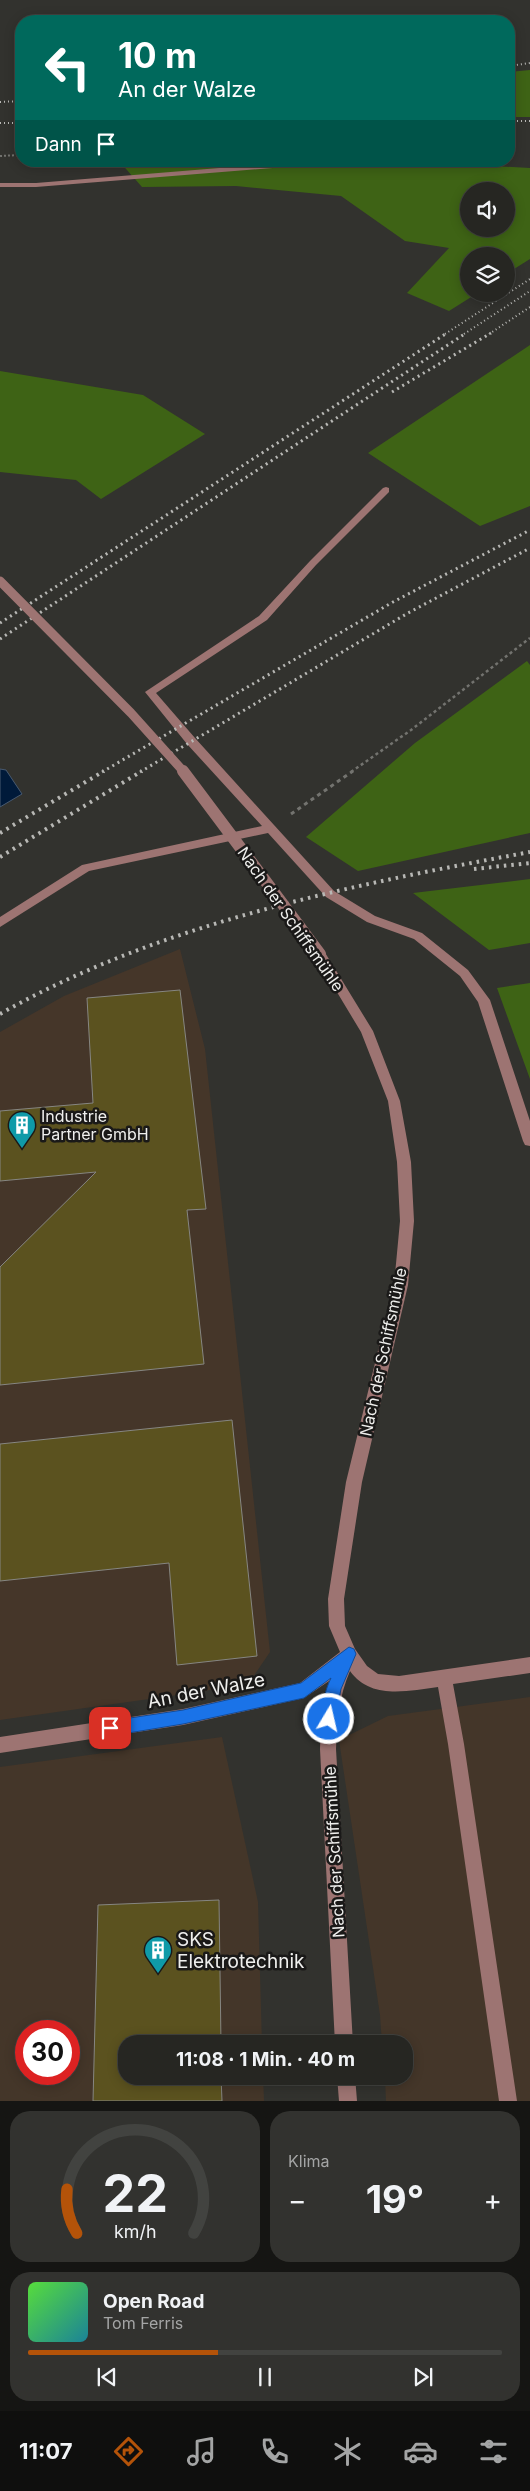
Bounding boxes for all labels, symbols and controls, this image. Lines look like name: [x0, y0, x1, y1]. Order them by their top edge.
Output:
text: 10 m: [118, 34, 197, 76]
icon: left: [35, 35, 100, 100]
text: An der Walze: [118, 76, 256, 102]
icon: arrive: [92, 130, 120, 158]
text: Dann: [35, 133, 82, 156]
map controls: [460, 182, 515, 302]
button: sound: [460, 182, 515, 237]
button: layers: [460, 247, 515, 302]
street label: Nach der Schiffsmühle: [233, 843, 349, 995]
place label: Industrie Partner GmbH: [41, 1106, 149, 1144]
building icon: Industrie Partner GmbH: [7, 1110, 37, 1149]
street label: Nach der Schiffsmühle: [355, 1266, 411, 1438]
street label: An der Walze: [145, 1668, 267, 1713]
position arrow: [302, 1692, 354, 1744]
pin: [89, 1707, 131, 1749]
icon: arrive: [96, 1714, 124, 1742]
street label: Nach der Schiffsmühle: [320, 1766, 348, 1938]
place label: SKS Elektrotechnik: [177, 1928, 305, 1973]
building icon: SKS Elektrotechnik: [143, 1935, 173, 1974]
speed limit sign: 30: [15, 2020, 80, 2085]
text: 11:08 · 1 Min. · 40 m: [176, 2048, 355, 2071]
text: Klima: [288, 2151, 330, 2171]
text: 22: [102, 2162, 168, 2225]
text: 19°: [366, 2176, 424, 2222]
text: −: [288, 2183, 307, 2217]
text: +: [483, 2183, 502, 2217]
text: km/h: [114, 2221, 156, 2242]
text: Open Road: [103, 2290, 204, 2313]
text: Tom Ferris: [103, 2313, 183, 2333]
icon: previous: [93, 2363, 121, 2391]
icon: pause: [251, 2363, 279, 2391]
icon: next: [409, 2363, 437, 2391]
icon: directions: [111, 2434, 146, 2469]
icon: music: [184, 2434, 219, 2469]
icon: phone: [257, 2434, 292, 2469]
icon: climate: [330, 2434, 365, 2469]
icon: car: [403, 2434, 438, 2469]
icon: filters: [476, 2434, 511, 2469]
text: 11:07: [19, 2438, 73, 2464]

